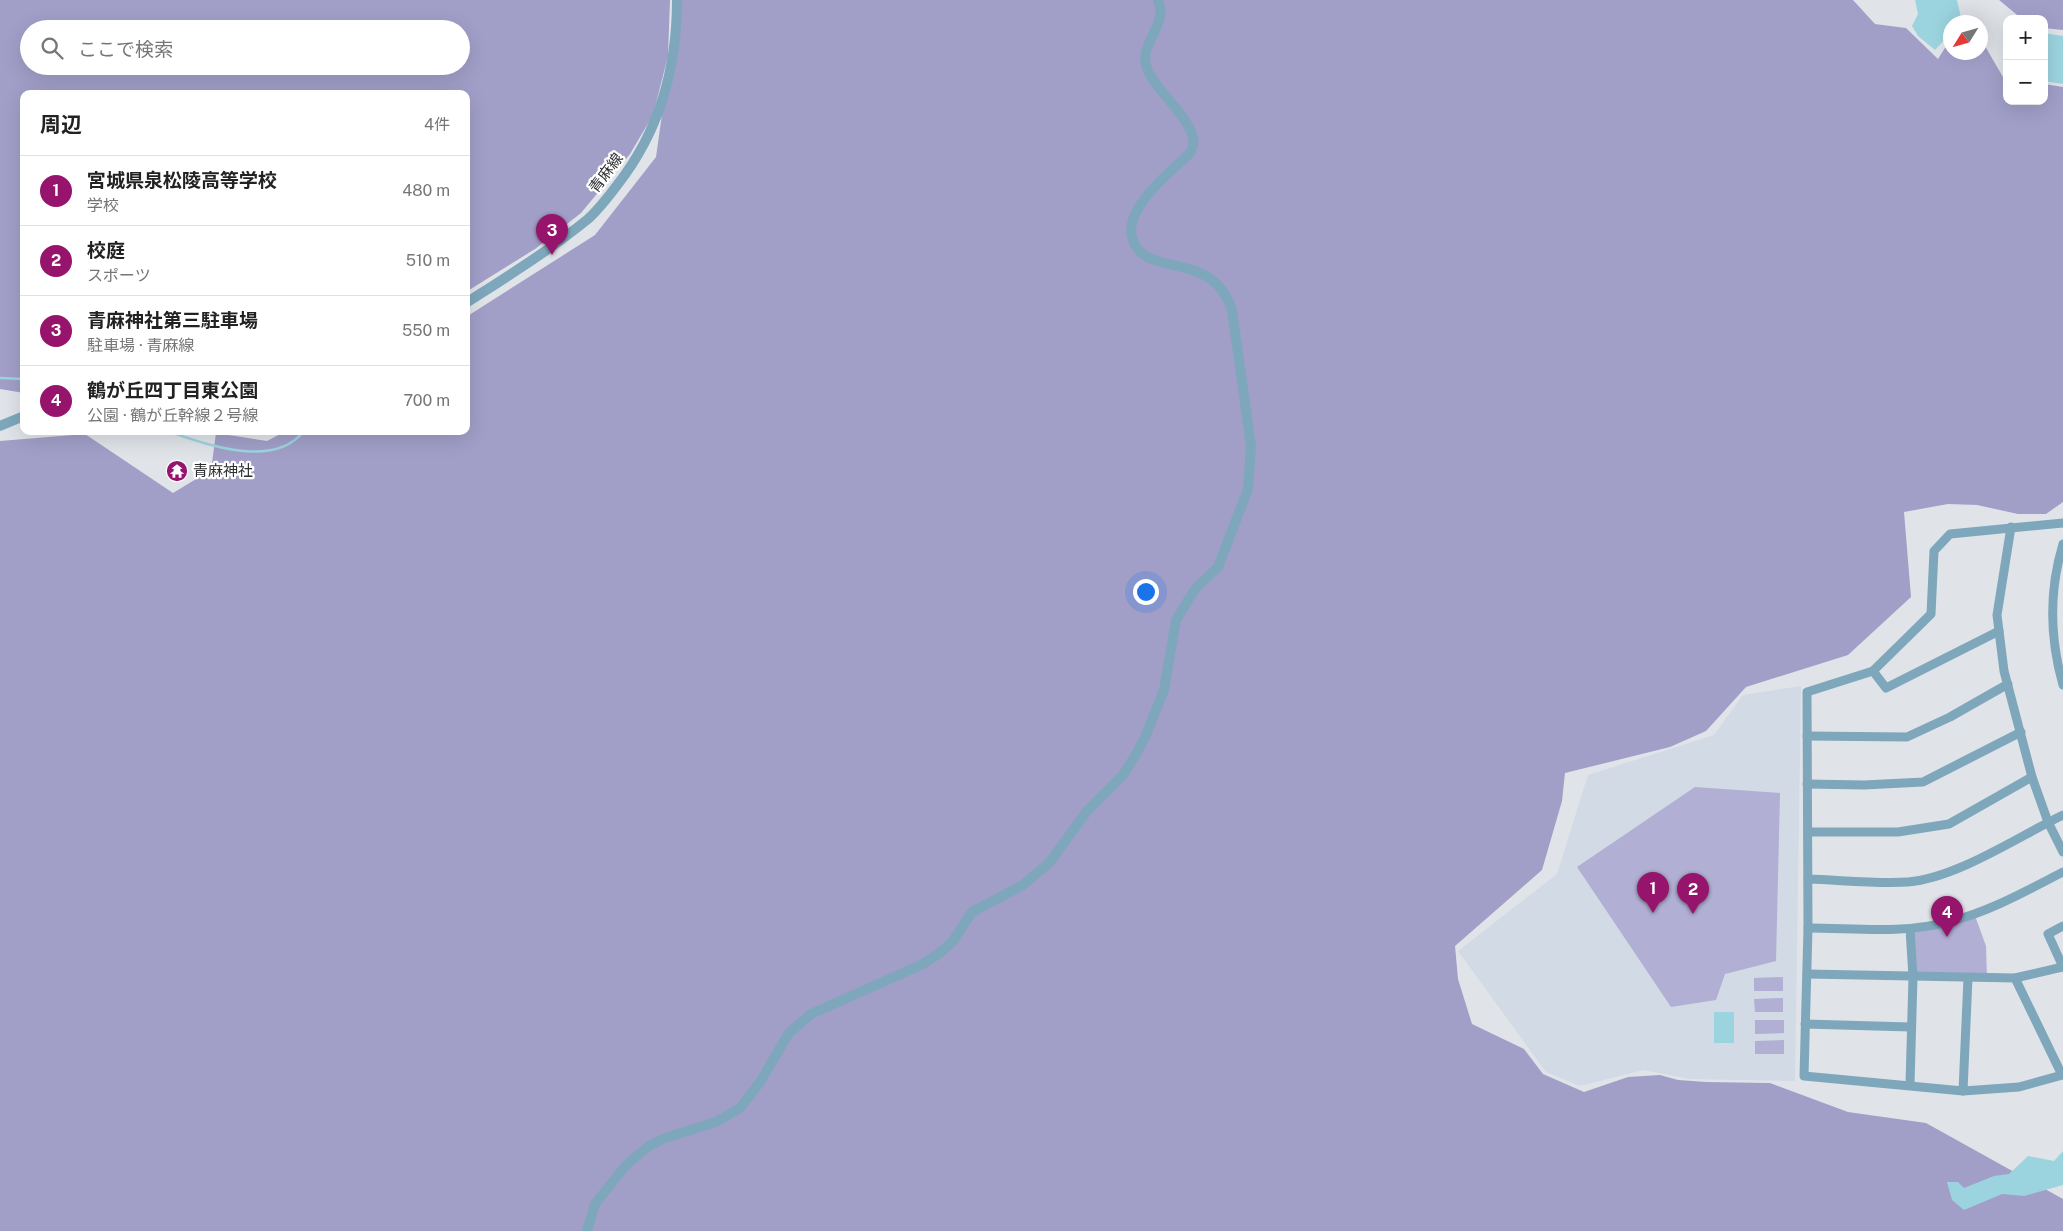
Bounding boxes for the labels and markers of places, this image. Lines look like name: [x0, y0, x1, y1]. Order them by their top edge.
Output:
pin: 3: [536, 214, 568, 255]
temple icon: 青麻神社: [165, 459, 189, 483]
place label: 青麻神社: [193, 462, 253, 479]
pin: 1: [1637, 872, 1669, 913]
pin: 2: [1677, 873, 1709, 914]
pin: 4: [1931, 896, 1963, 937]

